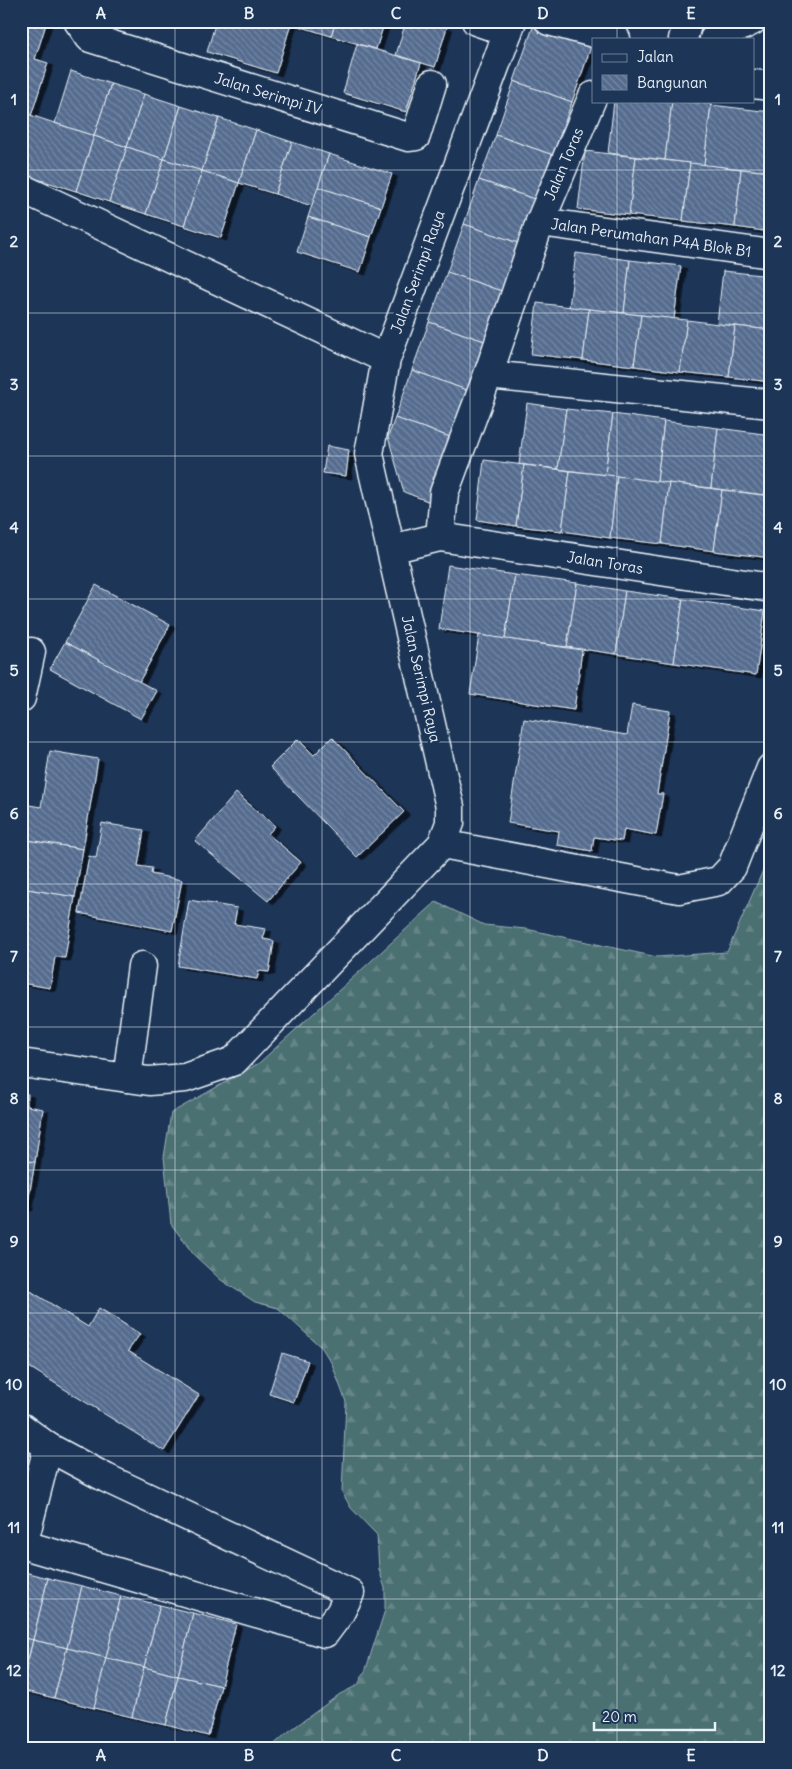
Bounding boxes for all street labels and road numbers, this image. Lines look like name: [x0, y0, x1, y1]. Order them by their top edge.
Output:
street label: Jalan Serimpi IV: [212, 68, 324, 119]
street label: Jalan Toras: [540, 125, 587, 203]
street label: Jalan Serimpi Raya: [386, 207, 449, 336]
street label: Jalan Perumahan P4A Blok B1: [550, 214, 753, 261]
street label: Jalan Toras: [566, 547, 645, 578]
street label: Jalan Serimpi Raya: [398, 613, 445, 745]

